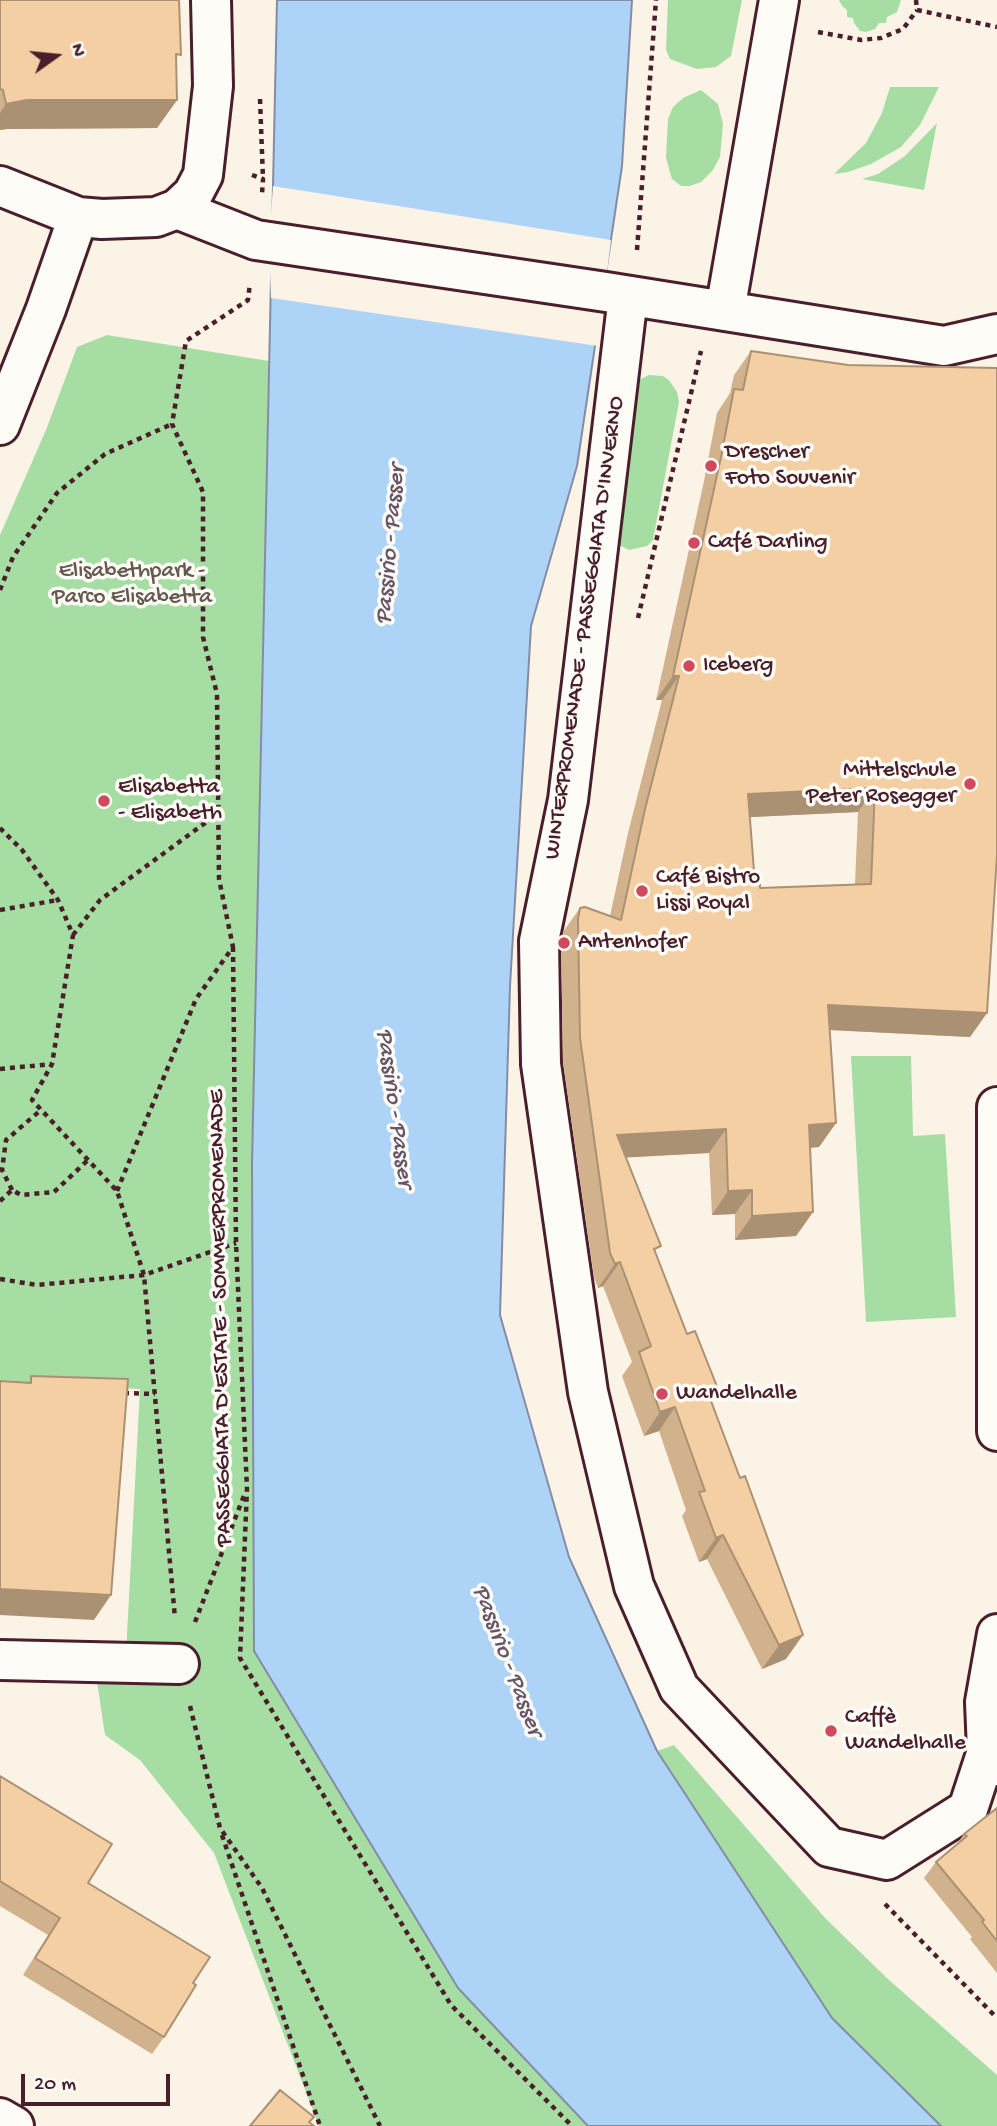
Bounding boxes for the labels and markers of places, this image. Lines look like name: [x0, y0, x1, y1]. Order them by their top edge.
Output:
place label: Drescher Foto Souvenir: [725, 439, 855, 493]
marker: Drescher Foto Souvenir: [703, 458, 719, 474]
place label: Café Darling: [708, 529, 828, 557]
marker: Café Darling: [686, 535, 702, 551]
place label: Iceberg: [703, 652, 773, 680]
marker: Iceberg: [681, 658, 697, 674]
place label: Mittelschule Peter Rosegger: [806, 757, 956, 811]
place label: Elisabetta - Elisabeth: [118, 774, 222, 828]
marker: Mittelschule Peter Rosegger: [962, 776, 978, 792]
marker: Elisabetta - Elisabeth: [96, 793, 112, 809]
place label: Café Bistro Lissi Royal: [656, 864, 760, 918]
marker: Café Bistro Lissi Royal: [634, 883, 650, 899]
place label: Antenhofer: [578, 929, 686, 957]
marker: Antenhofer: [556, 935, 572, 951]
place label: Wandelhalle: [676, 1380, 797, 1408]
marker: Wandelhalle: [654, 1386, 670, 1402]
place label: Caffè Wandelhalle: [845, 1704, 966, 1758]
marker: Caffè Wandelhalle: [823, 1723, 839, 1739]

